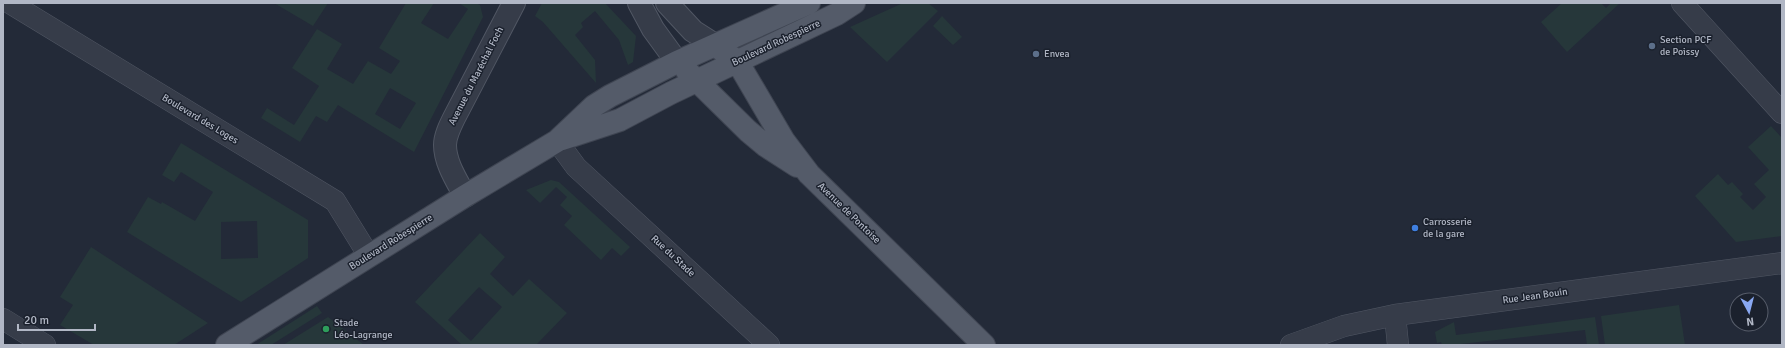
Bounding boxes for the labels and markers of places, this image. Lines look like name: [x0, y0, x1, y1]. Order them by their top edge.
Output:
place label: Section PCF de Poissy: [1660, 34, 1711, 58]
marker: Section PCF de Poissy: [1647, 41, 1657, 51]
place label: Envea: [1044, 48, 1069, 60]
marker: Envea: [1031, 49, 1041, 59]
place label: Carrosserie de la gare: [1423, 216, 1472, 240]
marker: Carrosserie de la gare: [1410, 223, 1420, 233]
place label: Stade Léo-Lagrange: [334, 317, 393, 341]
marker: Stade Léo-Lagrange: [321, 324, 331, 334]

